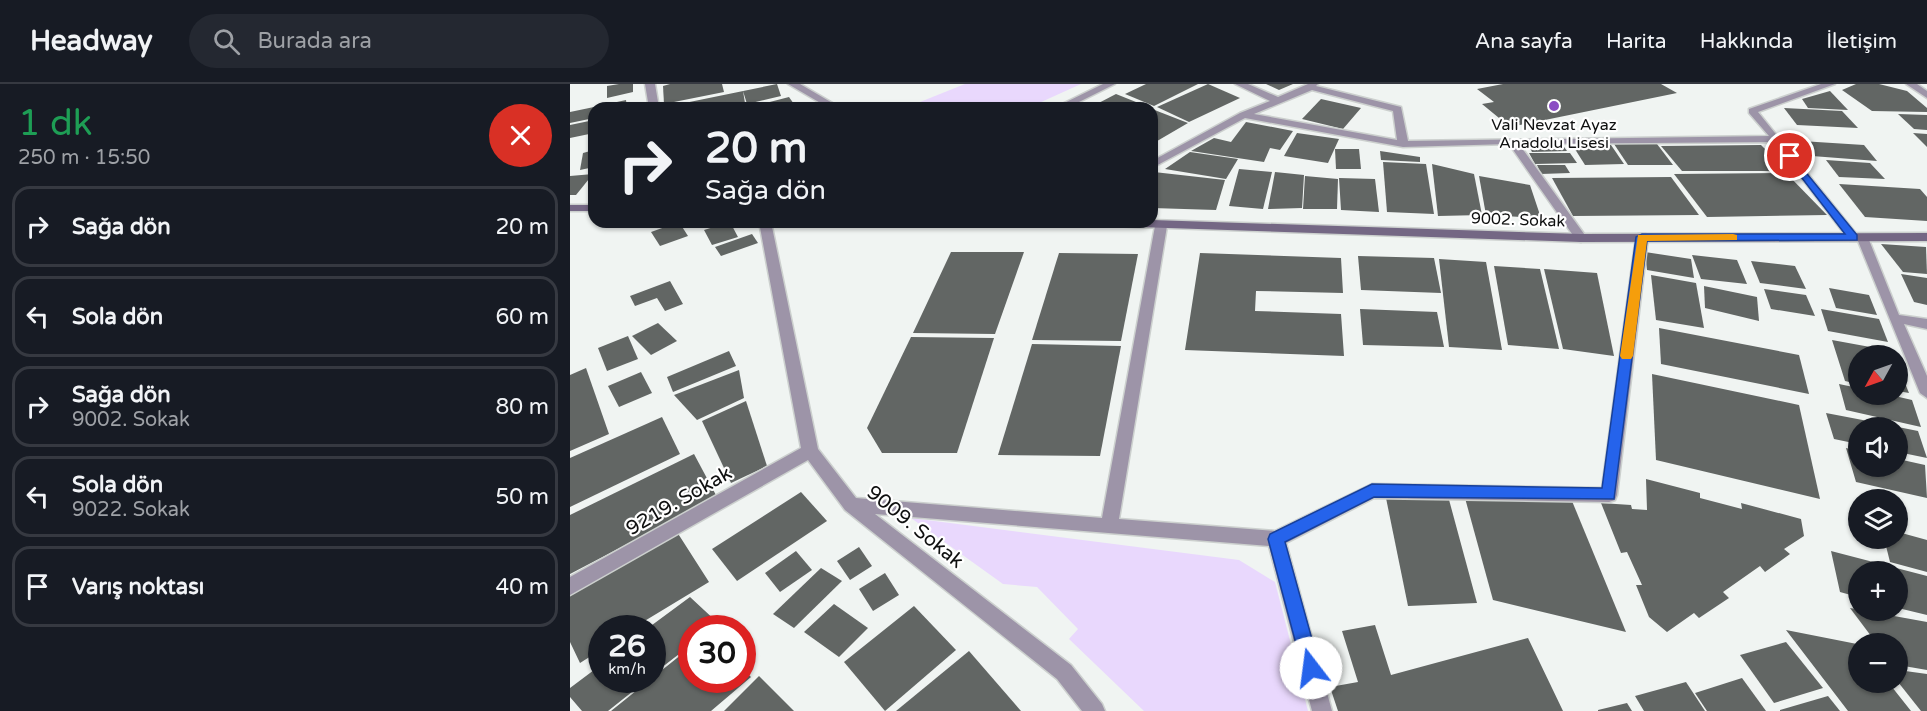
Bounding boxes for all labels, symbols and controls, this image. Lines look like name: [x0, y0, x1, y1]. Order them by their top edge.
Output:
search box: [189, 14, 609, 68]
text: Headway: [30, 24, 153, 58]
icon: search: [210, 25, 243, 58]
text: Burada ara: [258, 28, 372, 54]
text: Ana sayfa: [1475, 29, 1573, 54]
text: Harita: [1606, 29, 1667, 54]
text: Hakkında: [1700, 29, 1793, 54]
text: İletişim: [1826, 29, 1897, 54]
marker: Vali Nevzat Ayaz Anadolu Lisesi: [1547, 99, 1561, 113]
text: 1 dk: [18, 102, 92, 145]
button: close: [489, 104, 552, 167]
place label: Vali Nevzat Ayaz Anadolu Lisesi: [1491, 115, 1617, 153]
text: 20 m: [705, 123, 807, 174]
icon: right: [606, 126, 684, 204]
pin: [1764, 130, 1815, 181]
icon: arrive: [1773, 139, 1806, 172]
text: 250 m · 15:50: [18, 146, 150, 170]
text: Sağa dön: [705, 174, 826, 207]
street label: 9002. Sokak: [1470, 208, 1566, 232]
icon: right: [21, 210, 54, 243]
text: Sağa dön: [72, 214, 171, 240]
text: 20 m: [495, 214, 549, 240]
icon: left: [21, 300, 54, 333]
text: Sola dön: [72, 304, 163, 330]
text: 60 m: [495, 304, 549, 330]
north arrow: [1848, 345, 1908, 405]
map controls: [1848, 345, 1908, 693]
text: Sağa dön: [72, 382, 171, 408]
icon: right: [21, 390, 54, 423]
text: 80 m: [495, 394, 549, 420]
text: 9002. Sokak: [72, 408, 190, 432]
button: sound: [1848, 417, 1908, 477]
street label: 9219. Sokak: [622, 461, 736, 541]
text: Sola dön: [72, 472, 163, 498]
icon: left: [21, 480, 54, 513]
street label: 9009. Sokak: [862, 481, 968, 574]
text: 50 m: [495, 484, 549, 510]
button: layers: [1848, 489, 1908, 549]
text: 9022. Sokak: [72, 498, 190, 522]
button: +: [1848, 561, 1908, 621]
icon: arrive: [21, 570, 54, 603]
text: Varış noktası: [72, 574, 204, 600]
text: 40 m: [495, 574, 549, 600]
speed limit sign: 30: [678, 615, 756, 693]
text: 26: [608, 628, 646, 665]
button: −: [1848, 633, 1908, 693]
position arrow: [1279, 636, 1343, 700]
text: km/h: [608, 660, 646, 678]

